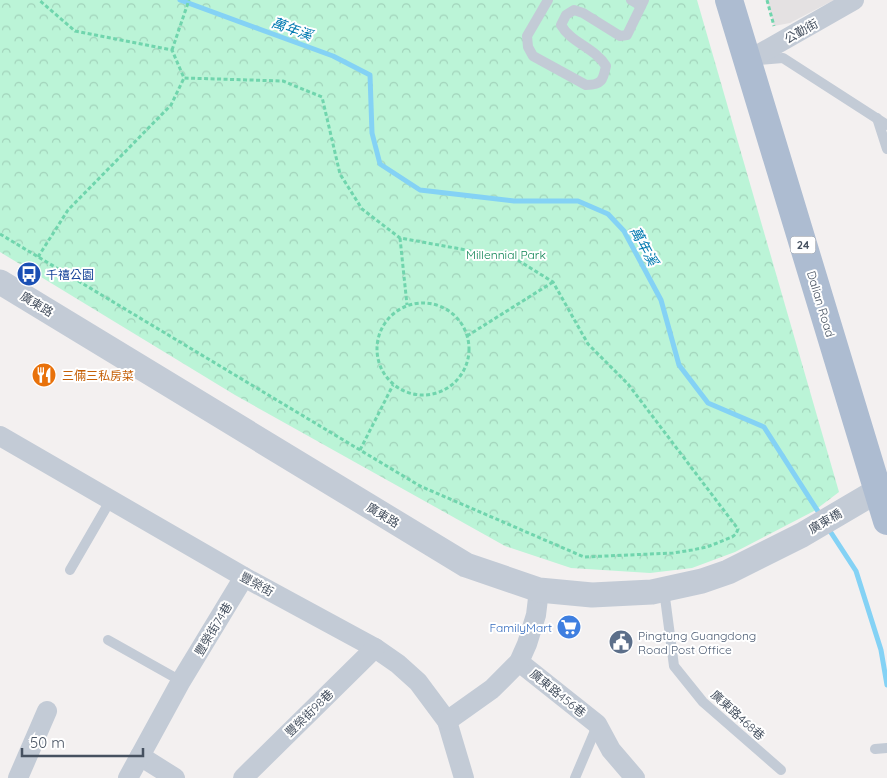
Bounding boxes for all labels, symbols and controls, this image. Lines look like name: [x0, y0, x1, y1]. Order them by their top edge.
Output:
water label: 萬年溪: [269, 13, 317, 45]
street label: 公勤街: [782, 16, 820, 46]
water label: 萬年溪: [626, 223, 663, 270]
road number: 24: [790, 236, 816, 254]
park label: Millennial Park: [466, 247, 546, 262]
bus stop icon: 千禧公園: [16, 261, 42, 287]
place label: 千禧公園: [46, 267, 94, 282]
street label: Dalian Road: [804, 269, 838, 339]
street label: 廣東路: [18, 288, 56, 320]
restaurant icon: 三倆三私房菜: [31, 362, 57, 388]
place label: 三倆三私房菜: [62, 368, 134, 383]
street label: 廣東路: [364, 499, 402, 531]
street label: 廣東橋: [806, 506, 844, 536]
street label: 豐榮街: [238, 569, 276, 599]
street label: 豐榮街74巷: [191, 599, 235, 659]
supermarket icon: FamilyMart: [556, 614, 582, 640]
place label: FamilyMart: [489, 620, 552, 635]
place label: Pingtung Guangdong Road Post Office: [638, 628, 756, 657]
public building icon: Pingtung Guangdong Road Post Office: [608, 629, 634, 655]
street label: 廣東路456巷: [527, 666, 589, 720]
street label: 豐榮街98巷: [282, 686, 336, 740]
street label: 廣東路468巷: [708, 687, 768, 743]
scale bar: [22, 726, 144, 758]
text: 50 m: [30, 733, 65, 752]

